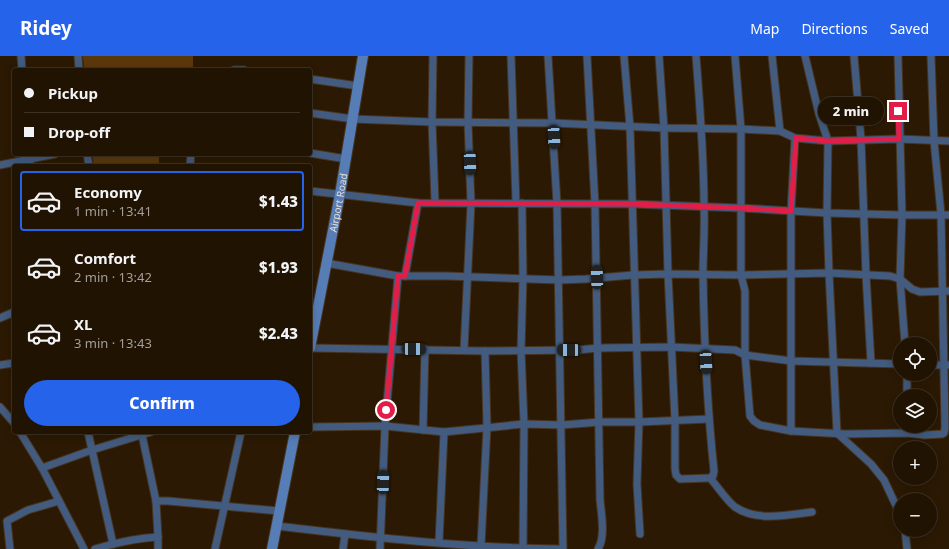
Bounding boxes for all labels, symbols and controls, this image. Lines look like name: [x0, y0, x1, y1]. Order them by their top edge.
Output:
text: Ridey: [20, 15, 72, 41]
text: Map: [750, 19, 779, 38]
text: Directions: [801, 19, 868, 38]
text: Saved: [890, 19, 929, 38]
text: Pickup: [48, 83, 98, 103]
callout: 2 min: [818, 97, 884, 125]
text: 2 min: [833, 102, 869, 120]
route end: [889, 102, 907, 120]
text: Drop-off: [48, 122, 110, 142]
car: [547, 125, 561, 149]
car: [464, 151, 476, 175]
street label: Airport Road: [326, 172, 350, 233]
text: Economy: [74, 182, 142, 202]
icon: car: [26, 183, 62, 219]
text: $1.43: [259, 191, 298, 211]
text: 1 min · 13:41: [74, 202, 152, 220]
text: Comfort: [74, 248, 136, 268]
icon: car: [26, 249, 62, 285]
text: $1.93: [259, 257, 298, 277]
car: [591, 265, 603, 289]
text: 2 min · 13:42: [74, 268, 152, 286]
text: XL: [74, 314, 92, 334]
icon: car: [26, 315, 62, 351]
text: $2.43: [259, 323, 298, 343]
text: 3 min · 13:43: [74, 334, 152, 352]
map controls: [893, 337, 937, 537]
button: locate: [893, 337, 937, 381]
car: [402, 343, 426, 355]
car: [557, 344, 581, 356]
car: [699, 350, 713, 374]
button: Confirm: [24, 380, 300, 426]
button: layers: [893, 389, 937, 433]
route start: [377, 401, 395, 419]
button: +: [893, 441, 937, 485]
car: [377, 470, 389, 494]
button: −: [893, 493, 937, 537]

